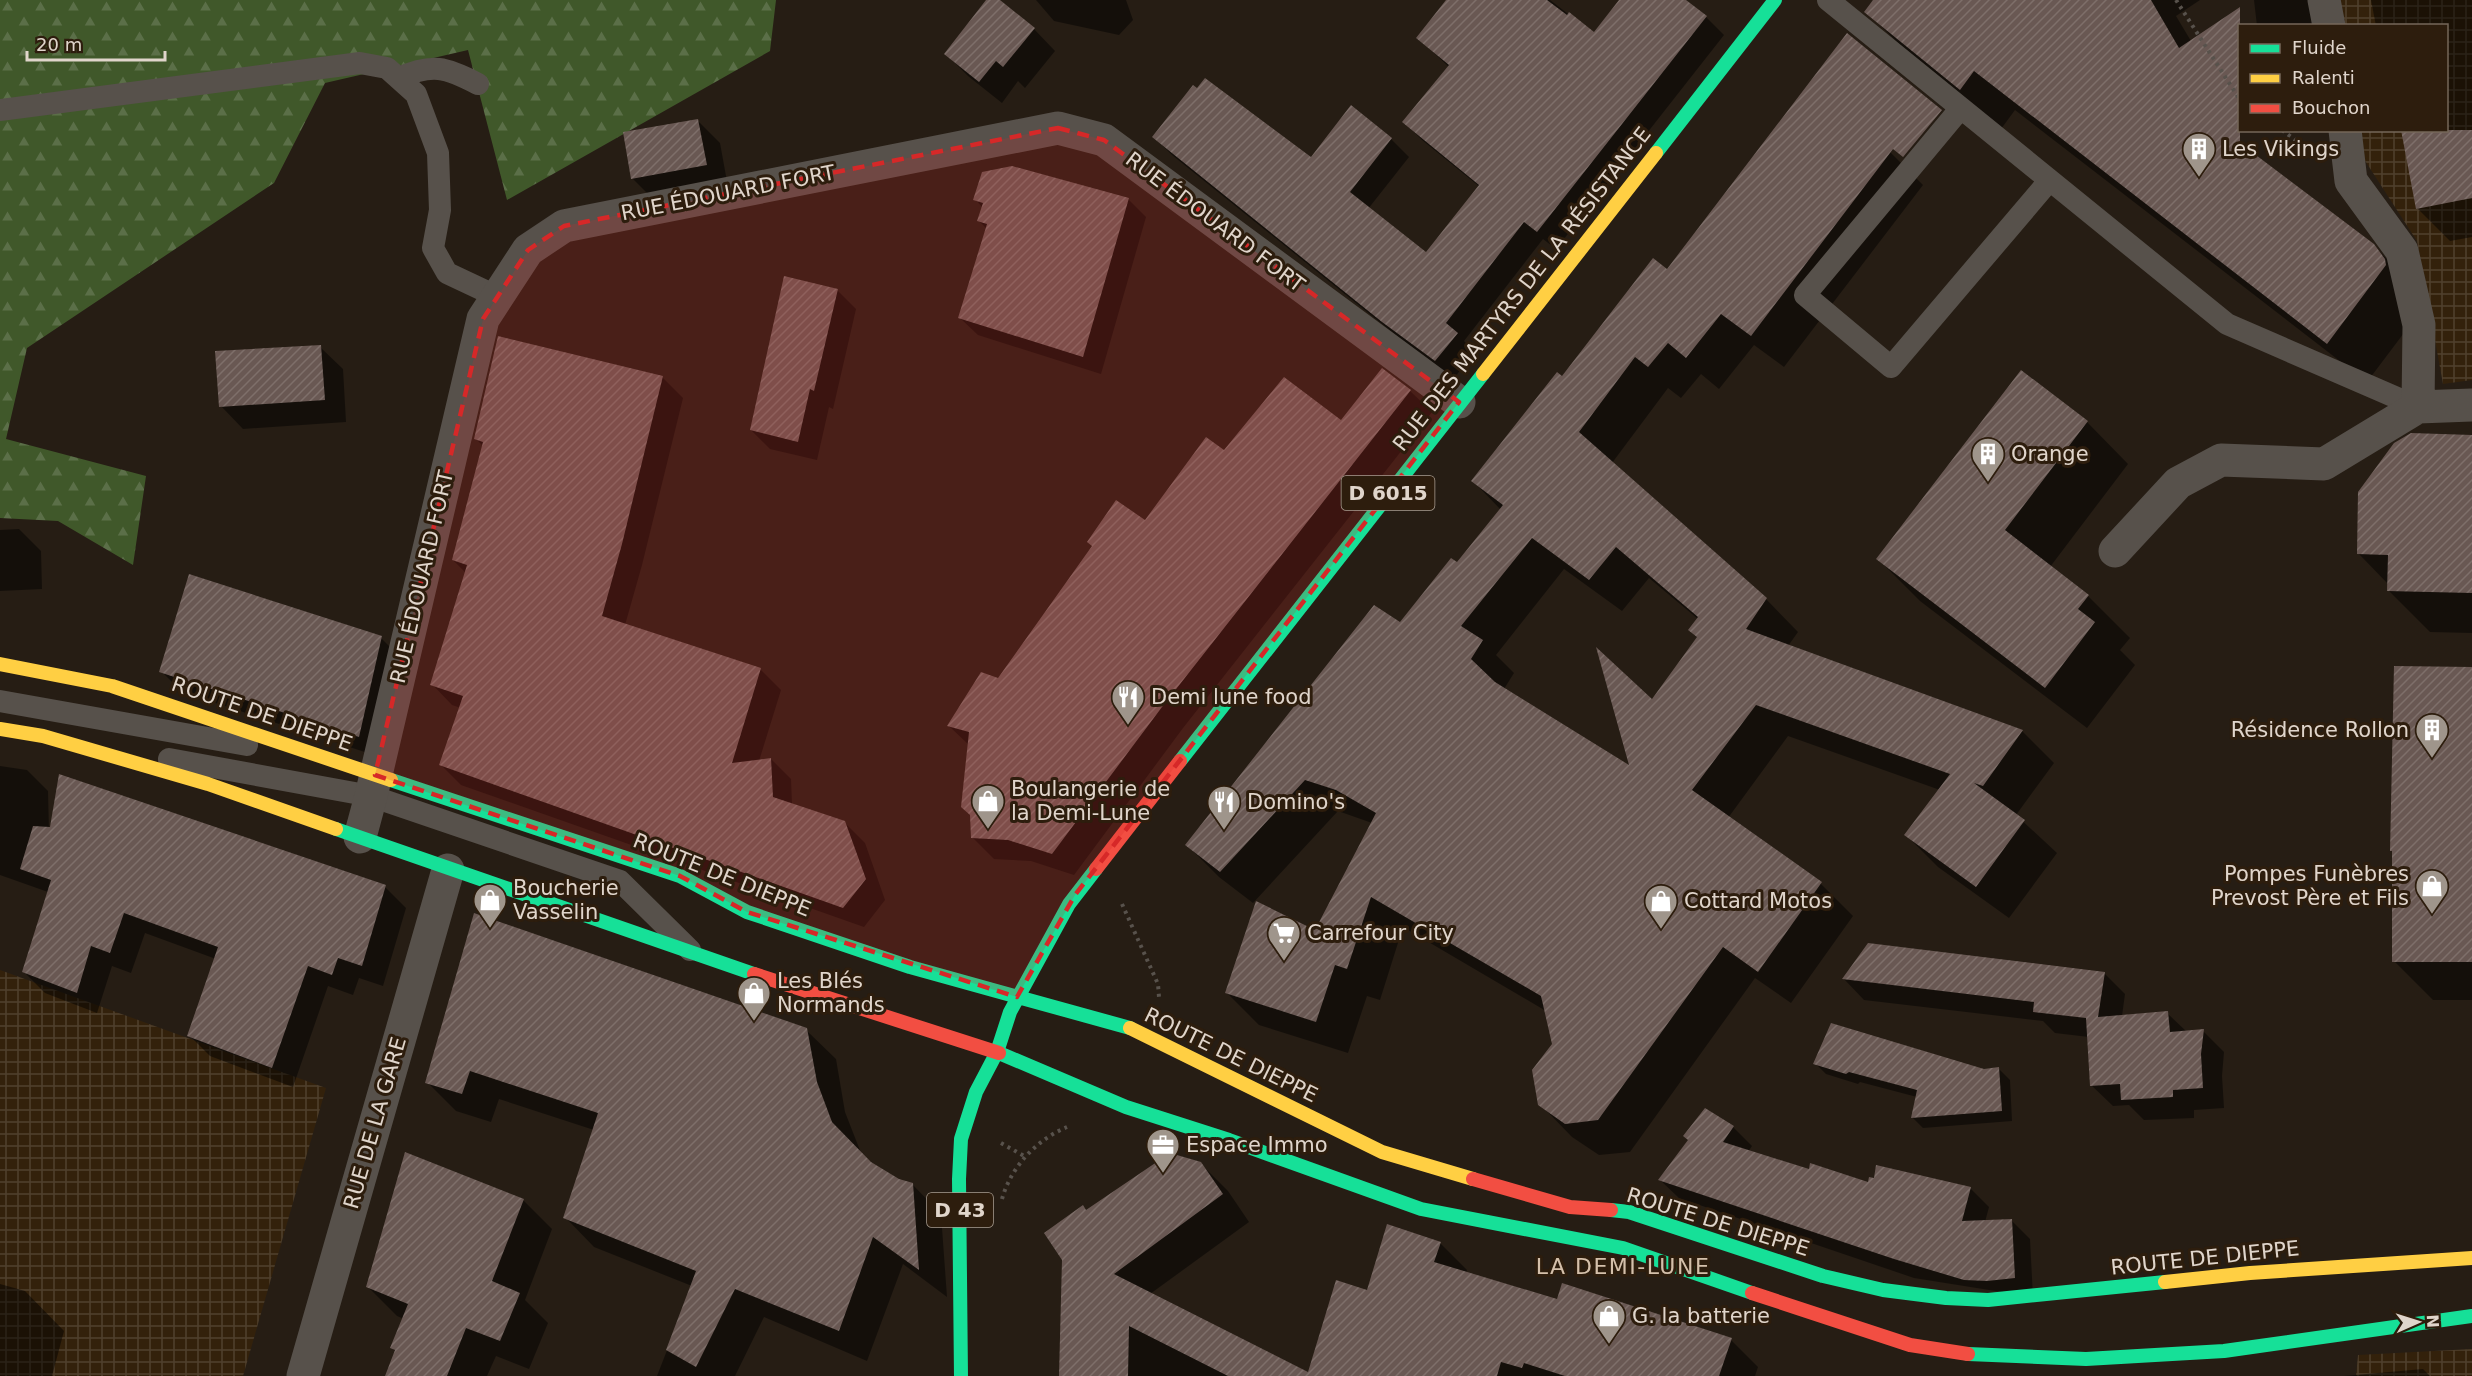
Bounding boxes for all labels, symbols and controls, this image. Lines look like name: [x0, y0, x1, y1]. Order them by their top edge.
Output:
scale bar: [27, 24, 165, 62]
legend: [2238, 24, 2448, 132]
text: 20 m: [36, 34, 82, 55]
text: Fluide: [2292, 37, 2346, 58]
text: Ralenti: [2292, 67, 2355, 88]
text: Bouchon: [2292, 97, 2371, 118]
street label: RUE DES MARTYRS DE LA RÉSISTANCE: [1387, 122, 1656, 456]
building icon: Les Vikings: [2181, 131, 2217, 178]
place label: Les Vikings: [2222, 137, 2339, 161]
street label: RUE ÉDOUARD FORT: [1121, 146, 1310, 297]
street label: RUE ÉDOUARD FORT: [619, 159, 837, 226]
building icon: Orange: [1970, 436, 2006, 483]
place label: Orange: [2011, 442, 2089, 466]
street label: RUE ÉDOUARD FORT: [385, 468, 458, 686]
road number: D 6015: [1342, 476, 1434, 510]
street label: ROUTE DE DIEPPE: [168, 672, 356, 756]
restaurant icon: Demi lune food: [1110, 679, 1146, 726]
place label: Demi lune food: [1151, 685, 1312, 709]
building icon: Résidence Rollon: [2414, 712, 2450, 759]
place label: Résidence Rollon: [2231, 718, 2409, 742]
place label: Boulangerie de la Demi-Lune: [1011, 777, 1170, 825]
shop icon: Boulangerie de la Demi-Lune: [970, 783, 1006, 830]
restaurant icon: Domino's: [1206, 784, 1242, 831]
place label: Domino's: [1247, 790, 1345, 814]
street label: ROUTE DE DIEPPE: [630, 828, 814, 922]
place label: Pompes Funèbres Prevost Père et Fils: [2211, 862, 2409, 910]
shop icon: Pompes Funèbres Prevost Père et Fils: [2414, 868, 2450, 915]
place label: Boucherie Vasselin: [513, 876, 619, 924]
shop icon: Boucherie Vasselin: [472, 882, 508, 929]
shop icon: Cottard Motos: [1643, 883, 1679, 930]
place label: Cottard Motos: [1684, 889, 1832, 913]
supermarket icon: Carrefour City: [1266, 915, 1302, 962]
place label: Carrefour City: [1307, 921, 1454, 945]
place label: Les Blés Normands: [777, 969, 885, 1017]
shop icon: Les Blés Normands: [736, 975, 772, 1022]
street label: ROUTE DE DIEPPE: [1141, 1003, 1321, 1107]
street label: RUE DE LA GARE: [339, 1034, 411, 1212]
office icon: Espace Immo: [1145, 1127, 1181, 1174]
place label: Espace Immo: [1186, 1133, 1328, 1157]
street label: ROUTE DE DIEPPE: [1624, 1183, 1812, 1261]
road number: D 43: [927, 1193, 993, 1227]
street label: ROUTE DE DIEPPE: [2109, 1236, 2301, 1280]
district label: LA DEMI-LUNE: [1536, 1254, 1710, 1279]
north arrow: [2388, 1292, 2448, 1352]
shop icon: G. la batterie: [1591, 1298, 1627, 1345]
place label: G. la batterie: [1632, 1304, 1770, 1328]
text: N: [2423, 1314, 2442, 1328]

